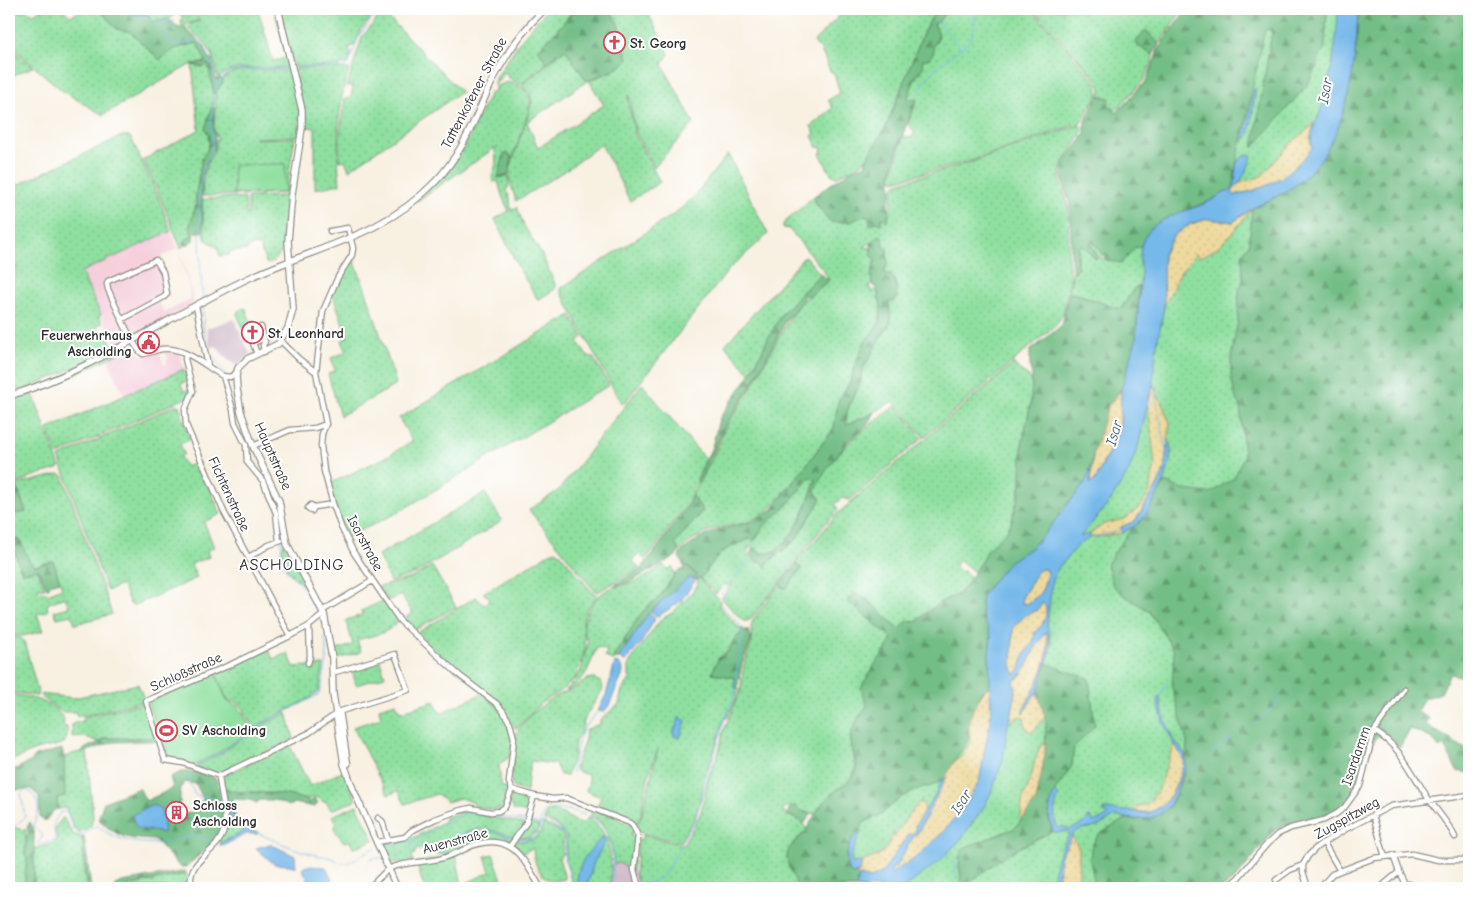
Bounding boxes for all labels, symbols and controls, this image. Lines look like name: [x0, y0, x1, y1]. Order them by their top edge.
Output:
church icon: St. Georg: [602, 31, 626, 55]
street label: Tattenkofener Straße: [437, 34, 511, 152]
place label: St. Georg: [630, 35, 687, 52]
water label: Isar: [1314, 76, 1336, 106]
church icon: St. Leonhard: [240, 321, 264, 345]
place label: St. Leonhard: [268, 325, 344, 342]
place label: Feuerwehrhaus Ascholding: [41, 327, 132, 360]
public building icon: Feuerwehrhaus Ascholding: [136, 331, 160, 355]
water label: Isar: [1102, 417, 1126, 449]
street label: Hauptstraße: [250, 419, 296, 493]
street label: Fichtenstraße: [204, 454, 254, 534]
street label: Isarstraße: [343, 512, 387, 574]
district label: ASCHOLDING: [239, 556, 345, 574]
street label: Schloßstraße: [148, 649, 224, 695]
sports icon: SV Ascholding: [154, 718, 178, 742]
place label: SV Ascholding: [182, 722, 266, 739]
street label: Isardamm: [1338, 724, 1374, 788]
water label: Isar: [946, 785, 976, 819]
street label: Zugspitzweg: [1311, 793, 1383, 843]
place label: Schloss Ascholding: [193, 797, 257, 830]
building icon: Schloss Ascholding: [165, 801, 189, 825]
street label: Auenstraße: [421, 824, 489, 858]

